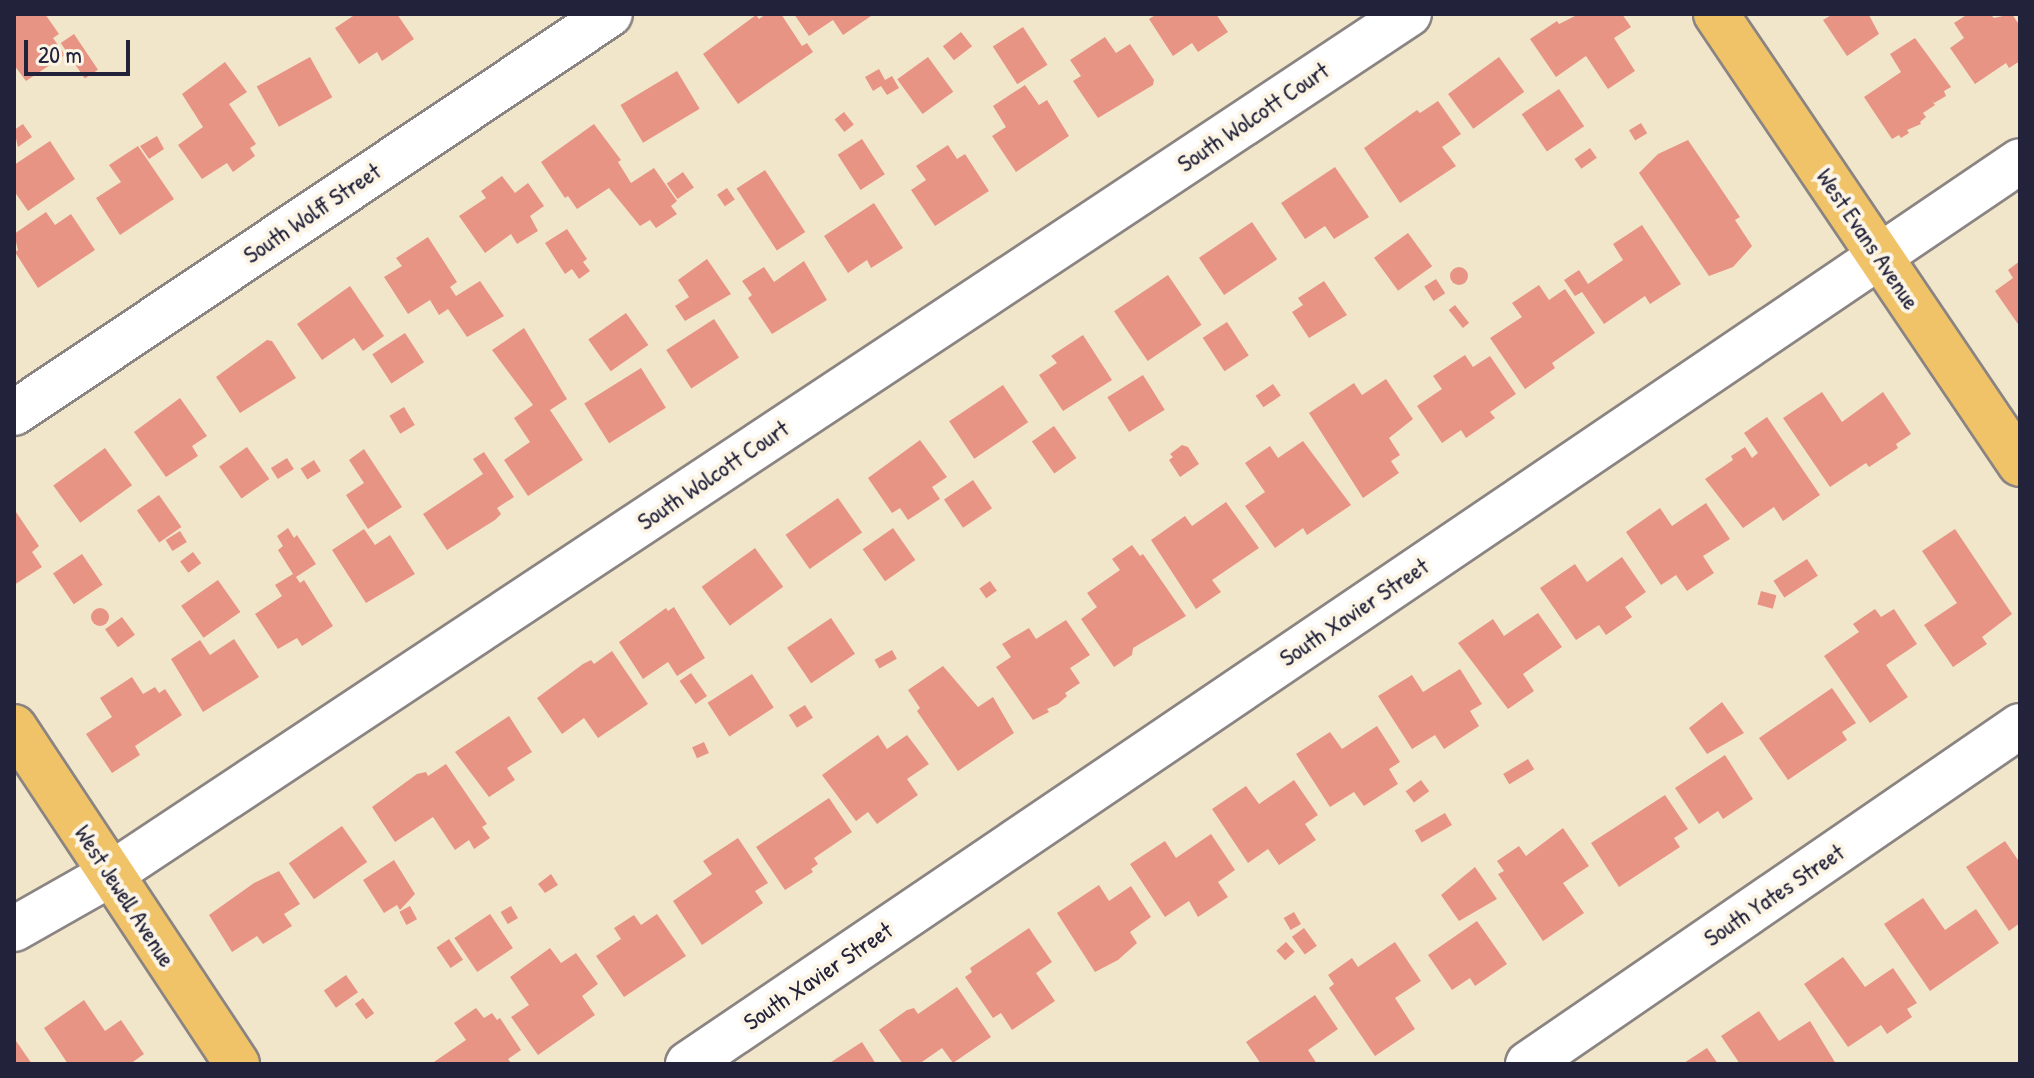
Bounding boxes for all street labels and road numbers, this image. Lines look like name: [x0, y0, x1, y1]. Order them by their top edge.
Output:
street label: South Wolcott Court: [1172, 56, 1334, 178]
street label: South Wolff Street: [238, 157, 386, 269]
street label: West Evans Avenue: [1810, 163, 1926, 315]
street label: South Wolcott Court: [632, 414, 794, 536]
street label: South Xavier Street: [1274, 552, 1434, 672]
street label: West Jewell Avenue: [68, 820, 182, 972]
street label: South Yates Street: [1699, 838, 1849, 952]
street label: South Xavier Street: [738, 916, 898, 1036]

